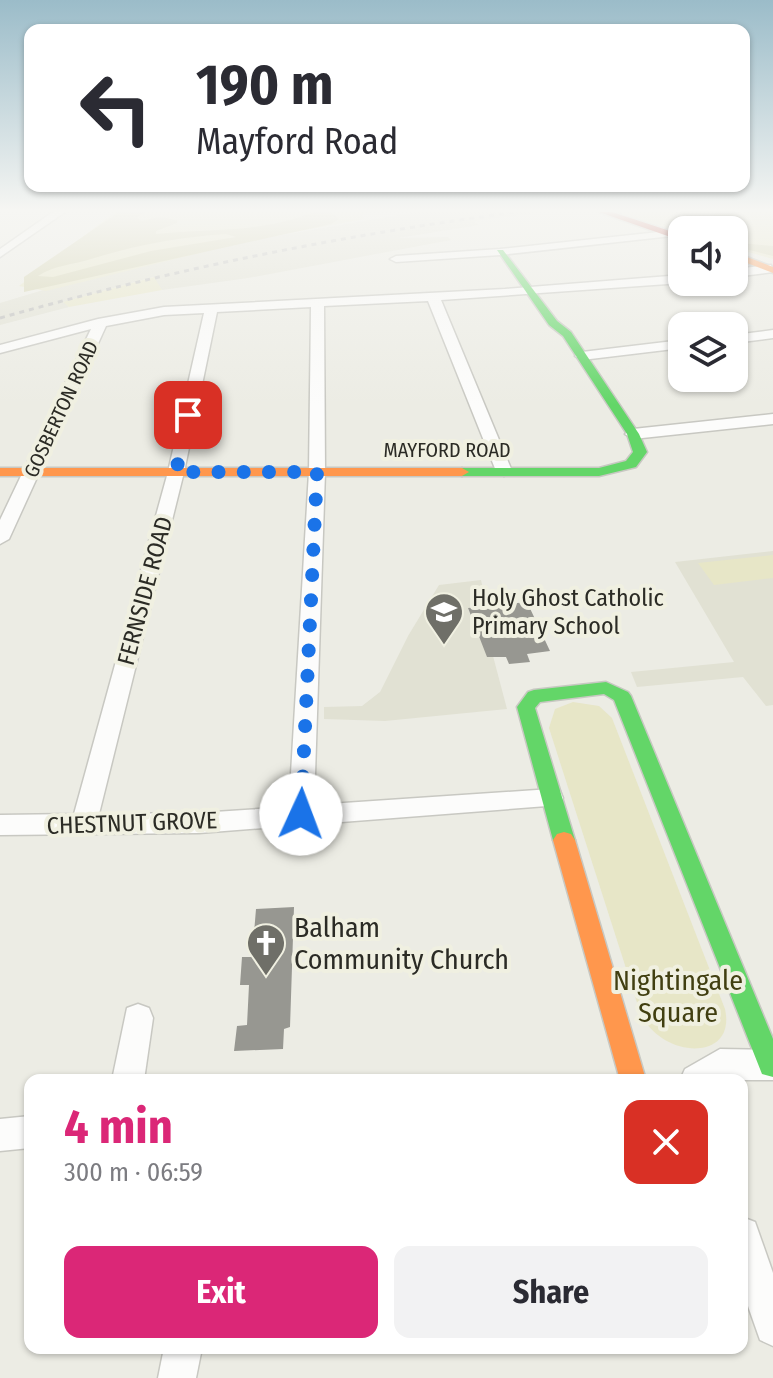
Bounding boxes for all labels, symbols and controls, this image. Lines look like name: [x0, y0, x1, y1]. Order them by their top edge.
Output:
text: 190 m: [196, 52, 334, 119]
icon: left: [64, 56, 168, 160]
text: Mayford Road: [196, 120, 398, 164]
map controls: [668, 216, 748, 392]
button: sound: [668, 216, 748, 296]
button: layers: [668, 312, 748, 392]
street label: GOSBERTON ROAD: [19, 337, 103, 481]
pin: [154, 381, 222, 449]
icon: arrive: [166, 393, 210, 437]
street label: MAYFORD ROAD: [383, 438, 511, 462]
street label: FERNSIDE ROAD: [112, 514, 178, 668]
place label: Holy Ghost Catholic Primary School: [472, 584, 664, 640]
school or university icon: Holy Ghost Catholic Primary School: [423, 591, 465, 646]
position arrow: [259, 772, 343, 856]
street label: CHESTNUT GROVE: [46, 806, 218, 840]
place label: Balham Community Church: [294, 911, 509, 976]
church icon: Balham Community Church: [245, 922, 287, 977]
park label: Nightingale Square: [613, 964, 743, 1029]
text: 4 min: [64, 1098, 173, 1156]
button: close: [624, 1100, 708, 1184]
text: 300 m · 06:59: [64, 1157, 203, 1188]
button: Exit: [64, 1246, 378, 1338]
button: Share: [394, 1246, 708, 1338]

